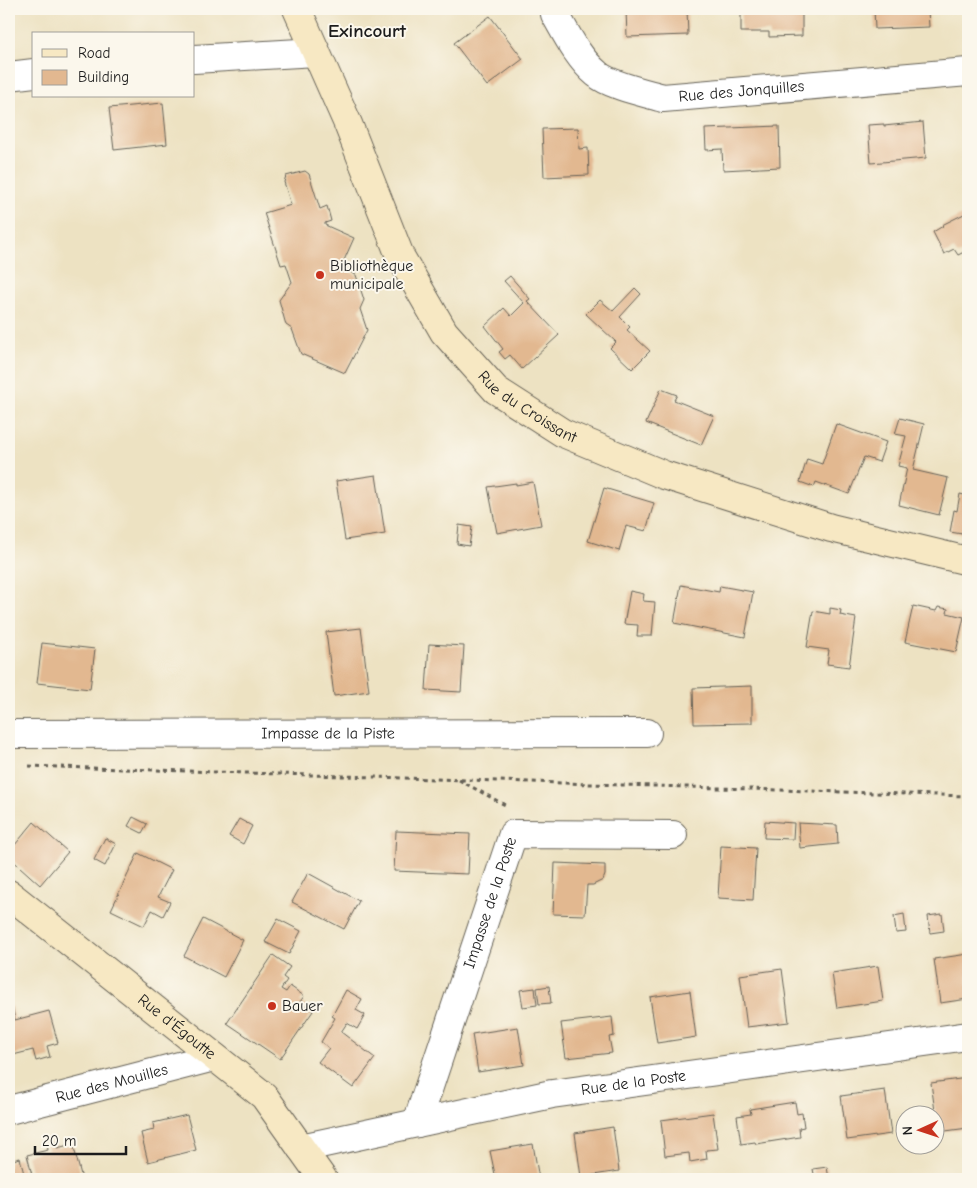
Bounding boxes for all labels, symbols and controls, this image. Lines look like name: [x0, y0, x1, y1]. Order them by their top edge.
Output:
district label: Exincourt: [328, 20, 407, 42]
legend: [32, 32, 195, 98]
text: Road: [78, 44, 110, 62]
text: Building: [78, 68, 129, 86]
street label: Rue des Jonquilles: [678, 77, 805, 106]
place label: Bibliothèque municipale: [330, 257, 413, 293]
marker: Bibliothèque municipale: [314, 269, 326, 281]
street label: Rue du Croissant: [474, 367, 580, 447]
street label: Impasse de la Piste: [261, 724, 395, 743]
street label: Impasse de la Poste: [460, 835, 520, 971]
street label: Rue d'Égoutte: [134, 991, 219, 1063]
place label: Bauer: [282, 997, 323, 1015]
marker: Bauer: [266, 1000, 278, 1012]
street label: Rue des Mouilles: [54, 1060, 170, 1107]
street label: Rue de la Poste: [580, 1066, 687, 1099]
north arrow: [894, 1106, 944, 1156]
scale bar: [35, 1123, 126, 1155]
text: N: [899, 1126, 916, 1136]
text: 20 m: [42, 1132, 76, 1150]

